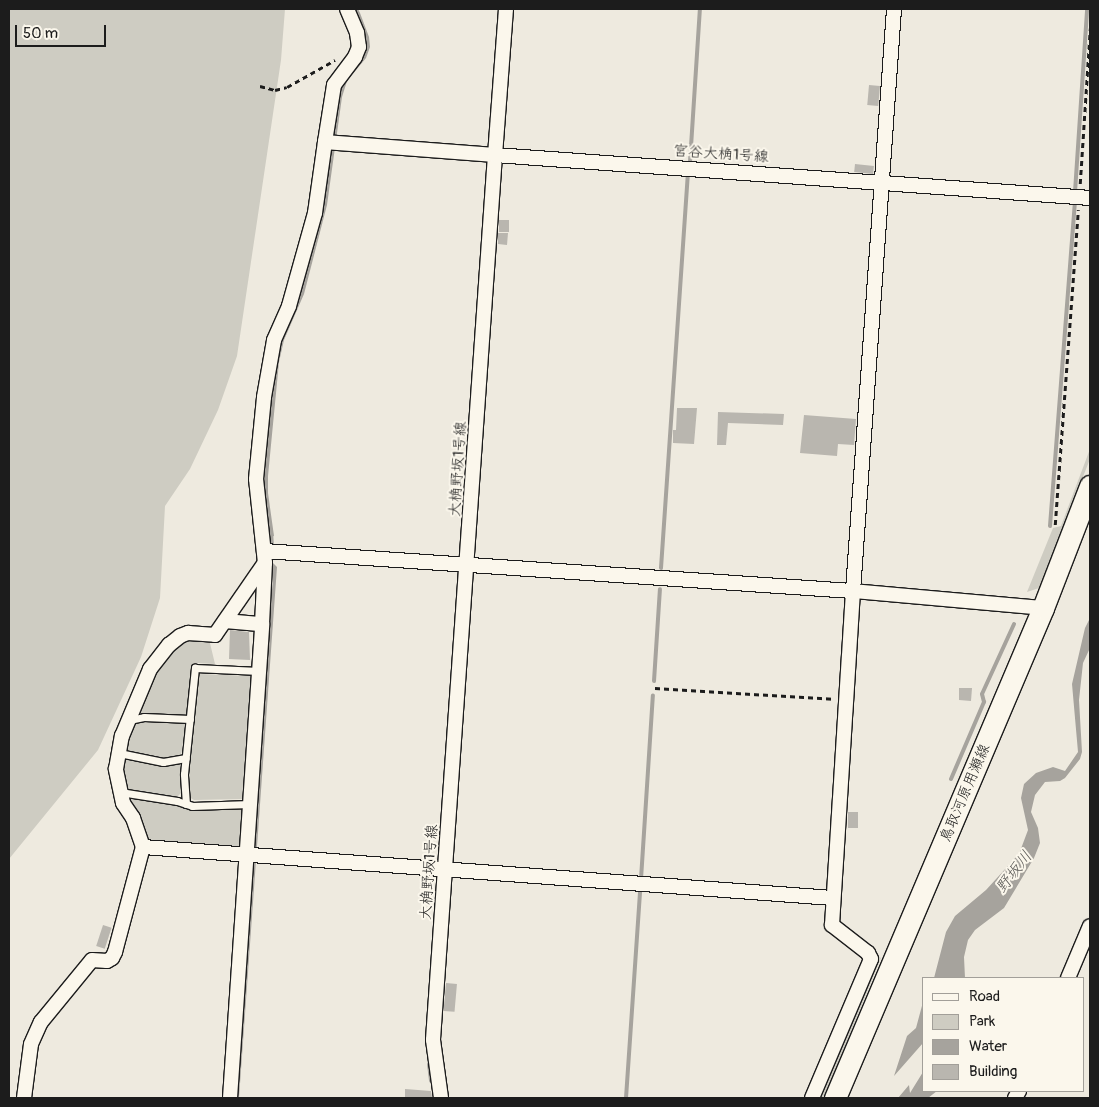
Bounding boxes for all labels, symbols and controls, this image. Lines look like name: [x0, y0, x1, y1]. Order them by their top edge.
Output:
scale bar: [18, 15, 109, 47]
text: 50 m: [23, 24, 58, 43]
street label: 宮谷大桷1号線: [673, 142, 769, 166]
street label: 大桷野坂1号線: [446, 421, 470, 517]
street label: 鳥取河原用瀬線: [936, 741, 994, 845]
street label: 大桷野坂1号線: [417, 824, 441, 920]
water label: 野坂川: [992, 847, 1036, 897]
legend: [922, 977, 1084, 1092]
text: Road: [969, 987, 1000, 1006]
text: Park: [969, 1012, 995, 1031]
text: Water: [969, 1037, 1007, 1056]
text: Building: [969, 1062, 1017, 1081]

